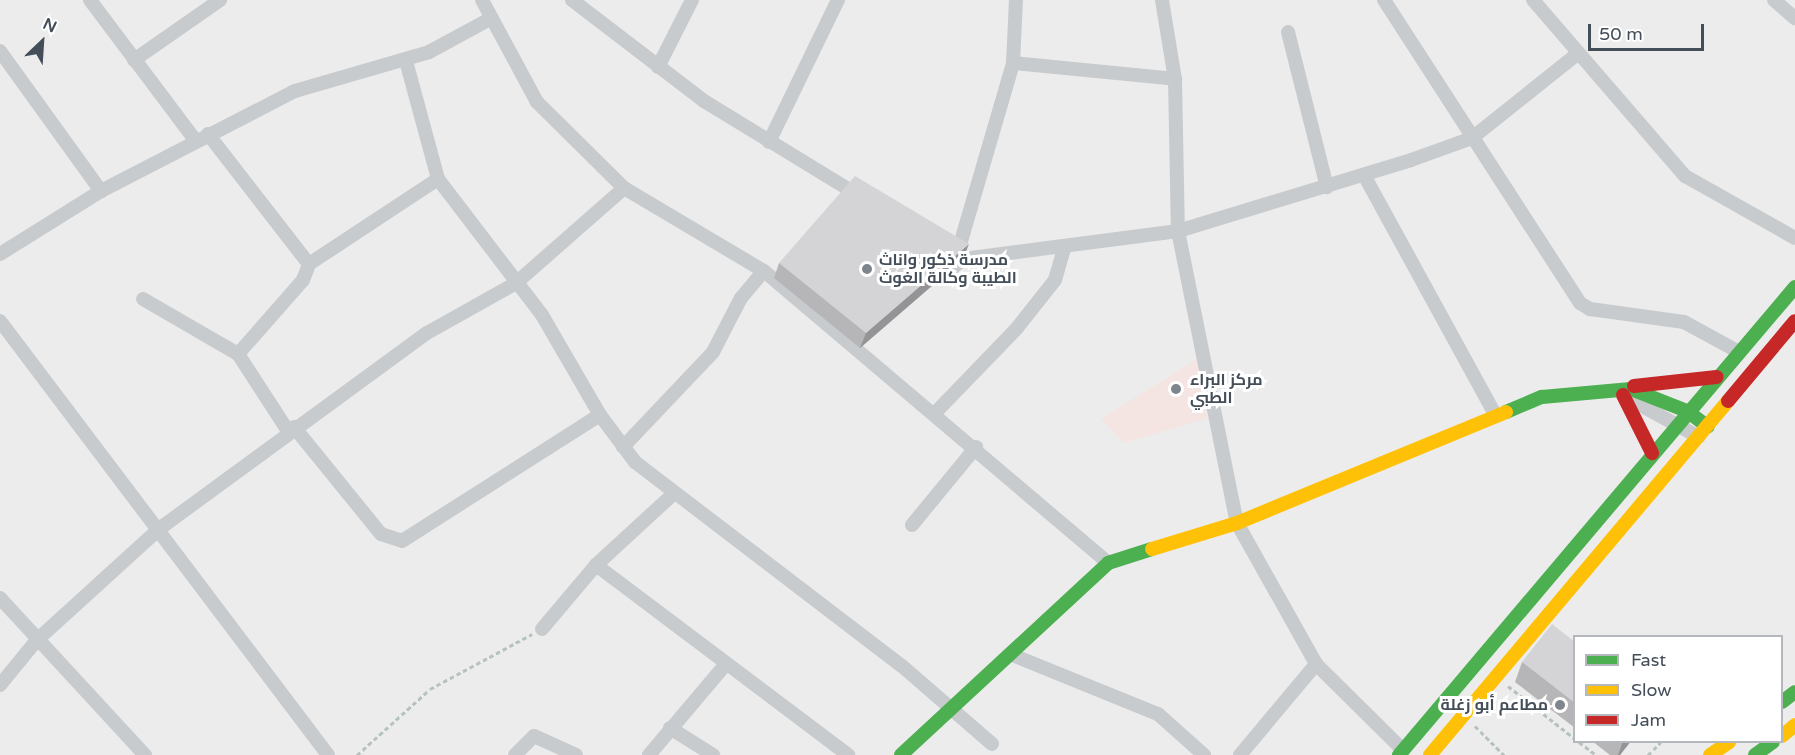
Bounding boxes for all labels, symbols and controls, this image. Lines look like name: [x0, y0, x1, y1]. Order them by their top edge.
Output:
north arrow: [12, 12, 72, 72]
scale bar: [1591, 12, 1706, 50]
text: N: [40, 14, 60, 37]
text: 50 m: [1599, 23, 1643, 45]
place label: مدرسة ذكور واناث الطيبة وكالة الغوث: [879, 250, 1017, 288]
marker: مدرسة ذكور واناث الطيبة وكالة الغوث: [860, 262, 874, 276]
place label: مركز البراء الطبي: [1190, 370, 1262, 408]
marker: مركز البراء الطبي: [1167, 380, 1185, 398]
legend: [1573, 635, 1783, 743]
text: Fast: [1631, 649, 1666, 671]
text: Slow: [1631, 679, 1672, 701]
place label: مطاعم أبو زغلة: [1441, 695, 1548, 715]
marker: مطاعم أبو زغلة: [1553, 698, 1567, 712]
text: Jam: [1631, 709, 1666, 731]

